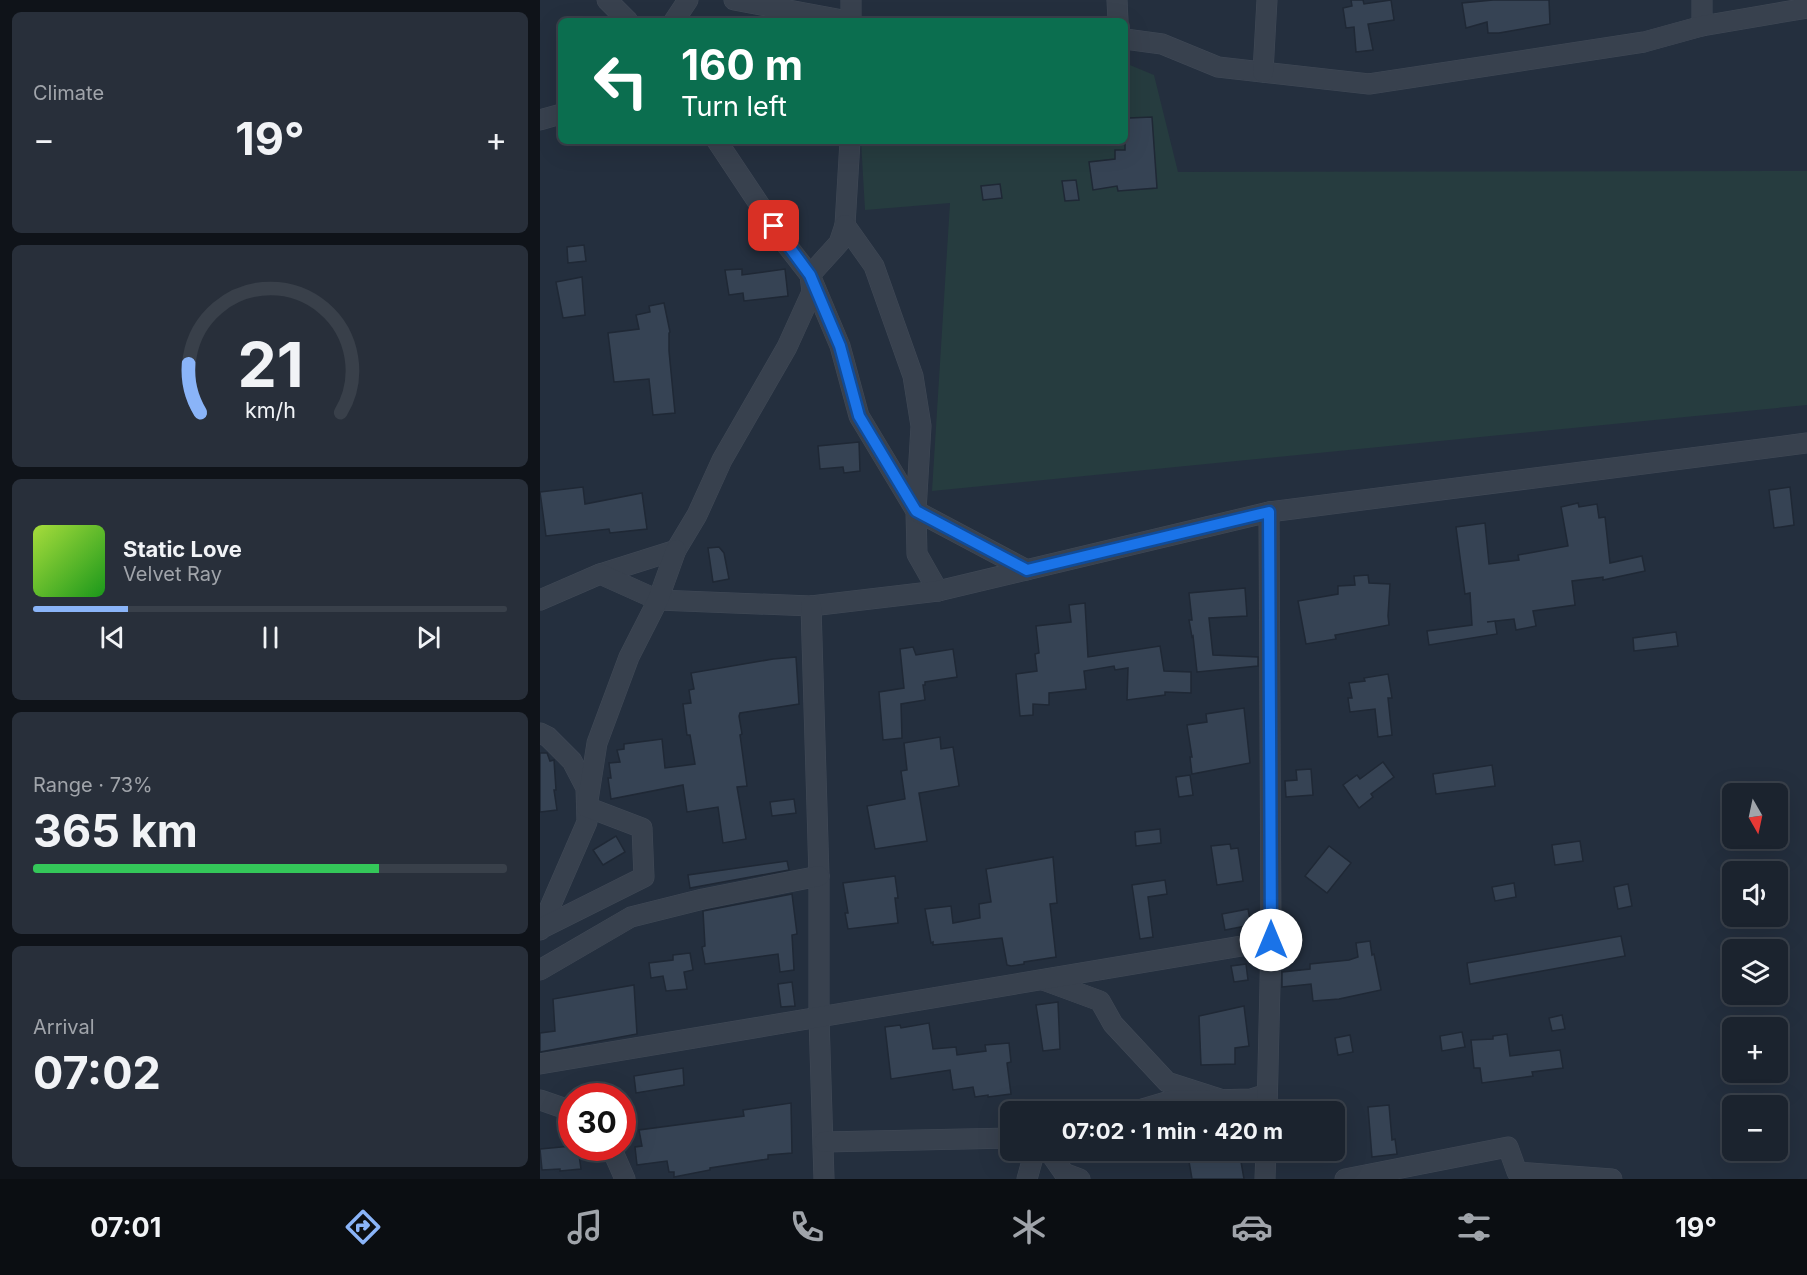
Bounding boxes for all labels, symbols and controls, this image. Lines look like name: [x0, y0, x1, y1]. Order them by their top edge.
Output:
text: 160 m: [681, 39, 803, 90]
icon: left: [582, 42, 660, 120]
text: Climate: [33, 81, 104, 105]
text: Turn left: [681, 90, 787, 123]
text: 19°: [235, 111, 305, 166]
text: −: [33, 119, 55, 159]
text: +: [485, 119, 507, 159]
pin: [748, 200, 799, 251]
icon: arrive: [757, 209, 790, 242]
text: 21: [237, 327, 303, 402]
text: km/h: [245, 398, 295, 424]
text: Static Love: [123, 536, 242, 562]
text: Velvet Ray: [123, 562, 222, 586]
icon: previous: [96, 621, 129, 654]
icon: pause: [254, 621, 287, 654]
icon: next: [412, 621, 445, 654]
text: Range · 73%: [33, 773, 153, 797]
north arrow: [1722, 783, 1788, 849]
map controls: [1722, 783, 1788, 1161]
text: 365 km: [33, 803, 198, 858]
button: sound: [1722, 861, 1788, 927]
position arrow: [1239, 908, 1303, 972]
button: layers: [1722, 939, 1788, 1005]
text: Arrival: [33, 1015, 95, 1039]
button: +: [1722, 1017, 1788, 1083]
text: 07:02: [33, 1045, 161, 1100]
speed limit sign: 30: [558, 1083, 636, 1161]
button: −: [1722, 1095, 1788, 1161]
text: 07:02 · 1 min · 420 m: [1062, 1118, 1283, 1144]
icon: directions: [342, 1206, 384, 1248]
icon: music: [564, 1206, 606, 1248]
icon: phone: [786, 1206, 828, 1248]
icon: climate: [1008, 1206, 1050, 1248]
icon: car: [1231, 1206, 1273, 1248]
icon: filters: [1453, 1206, 1495, 1248]
text: 07:01: [90, 1211, 161, 1244]
text: 19°: [1675, 1211, 1717, 1244]

